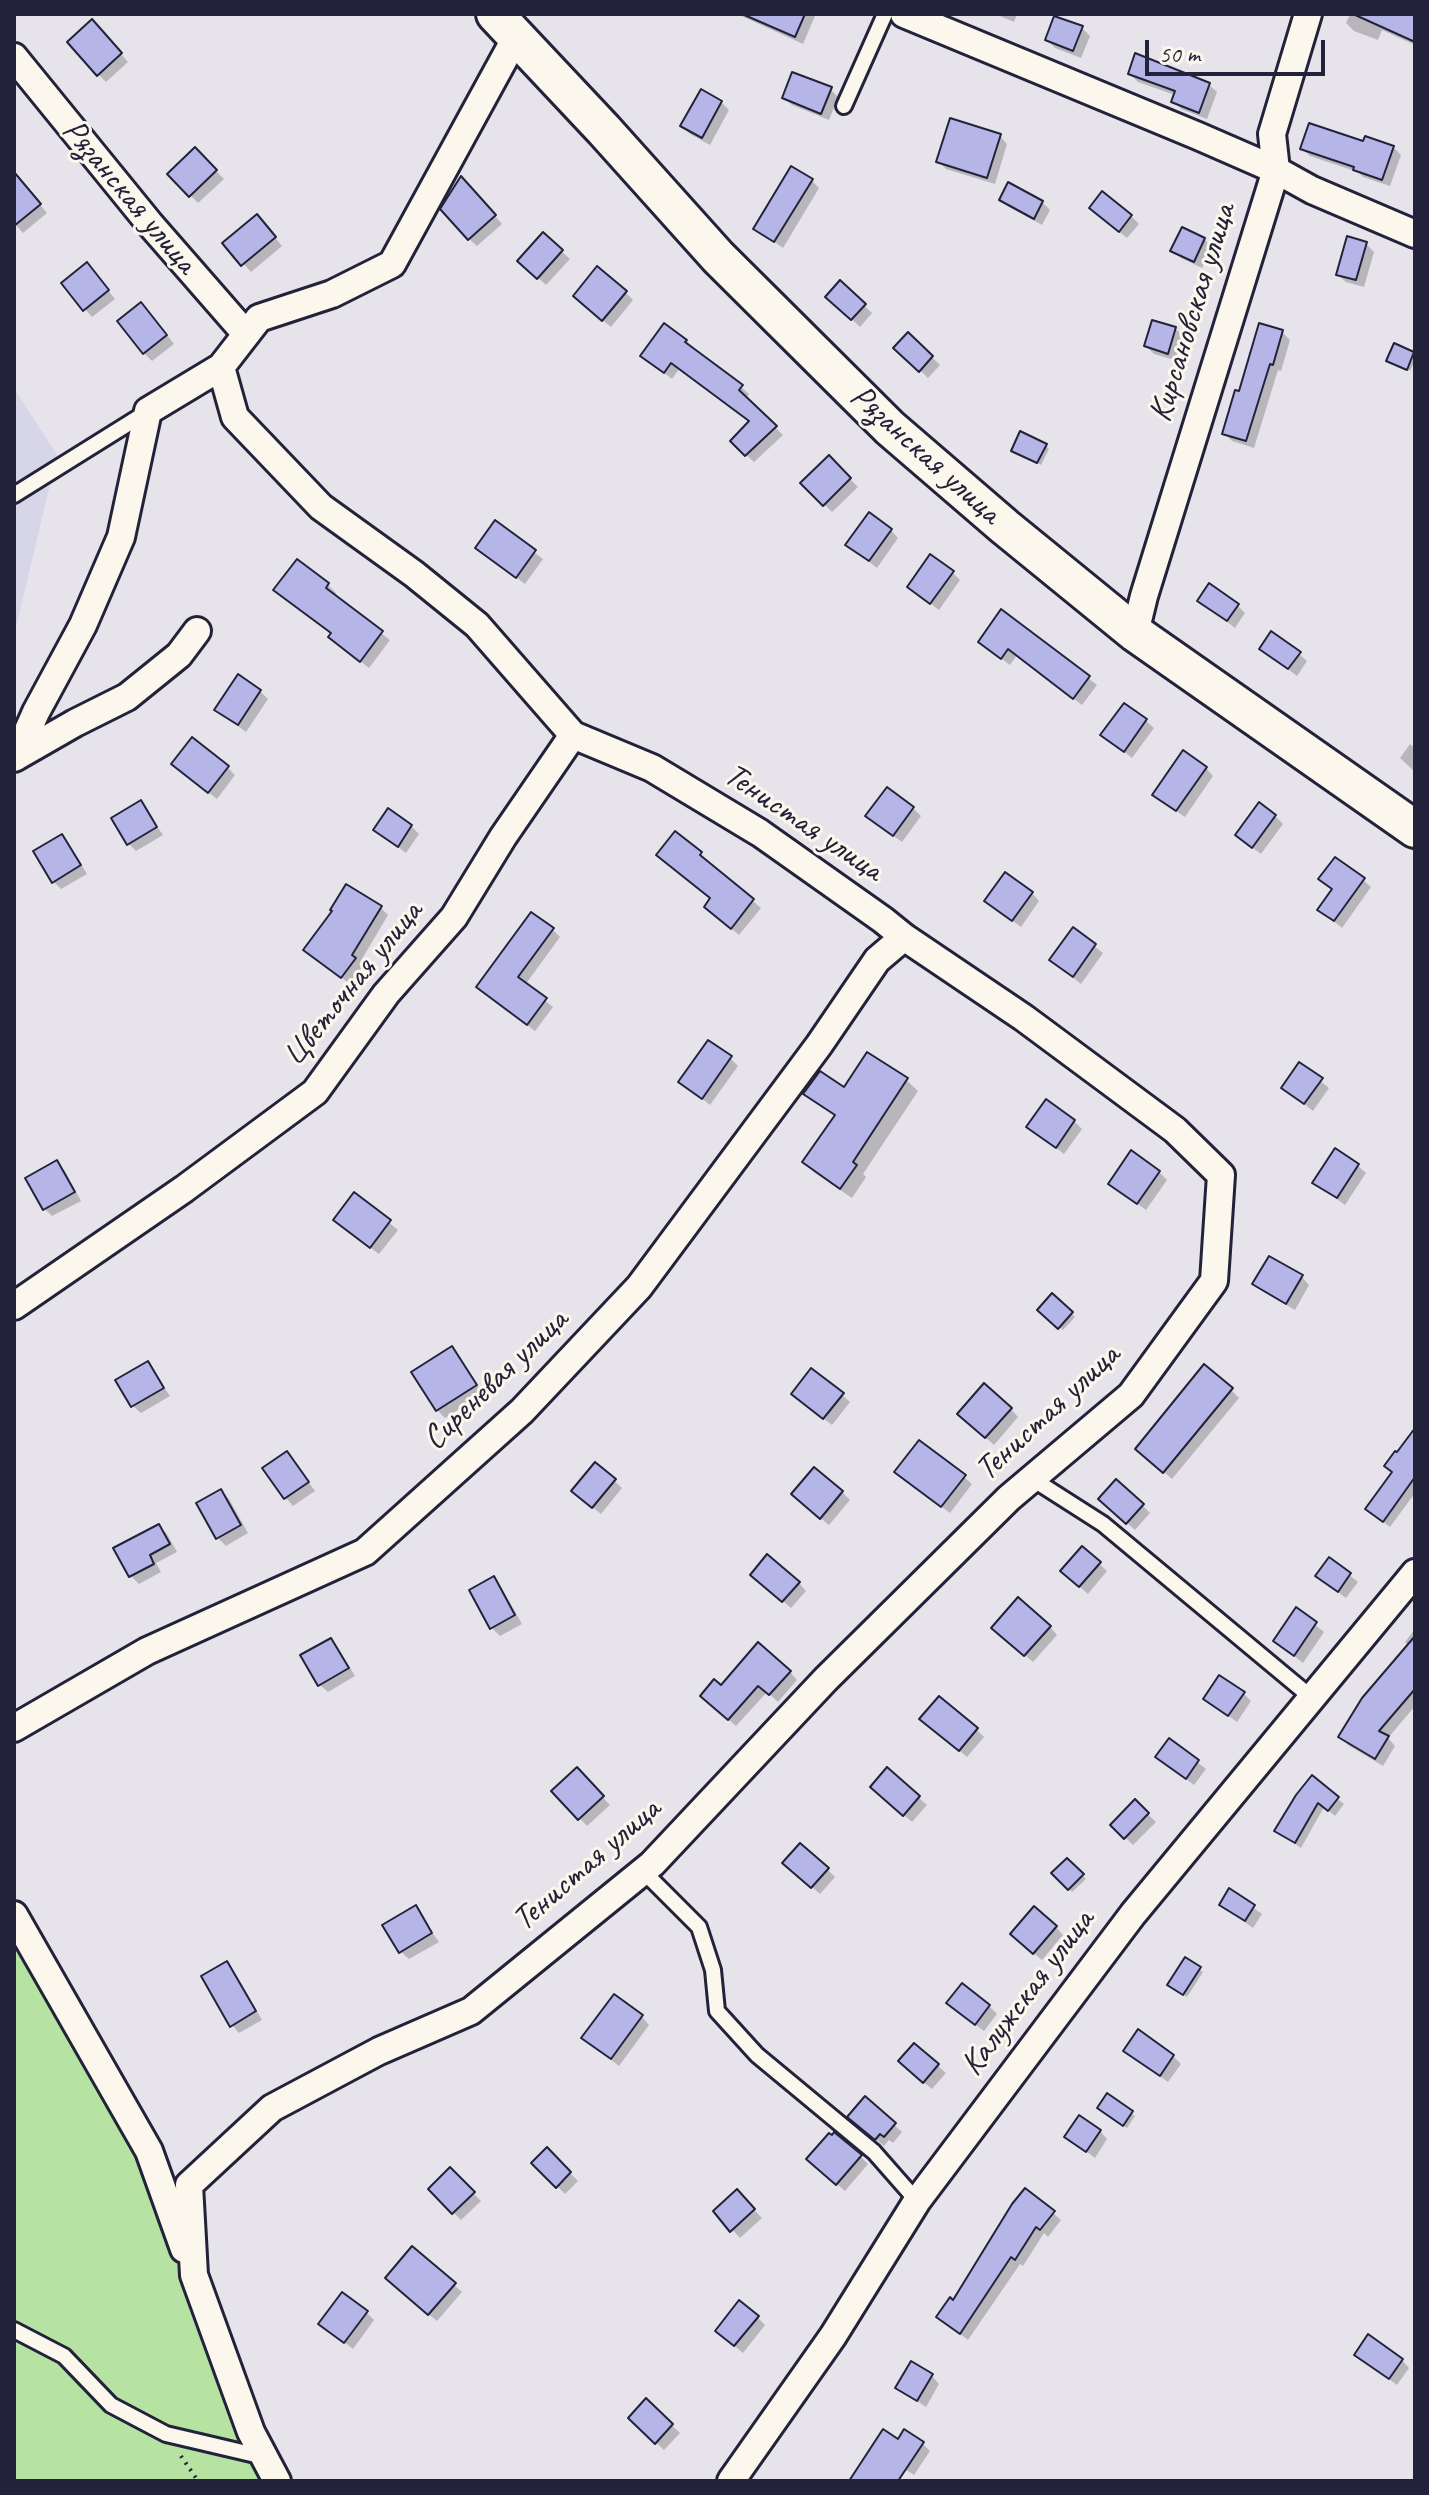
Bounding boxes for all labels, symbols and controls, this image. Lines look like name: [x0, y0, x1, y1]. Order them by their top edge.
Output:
scale bar: [1149, 24, 1329, 74]
text: 50 m: [1159, 39, 1200, 69]
street label: Рязанская улица: [53, 112, 205, 282]
street label: Кирсановская улица: [1141, 199, 1245, 427]
street label: Рязанская улица: [841, 377, 1009, 533]
street label: Тенистая улица: [716, 755, 890, 891]
street label: Цветочная улица: [274, 893, 432, 1075]
street label: Сиреневая улица: [415, 1301, 577, 1459]
street label: Тенистая улица: [967, 1336, 1129, 1490]
street label: Тенистая улица: [505, 1790, 669, 1940]
street label: Калужская улица: [952, 1902, 1104, 2084]

